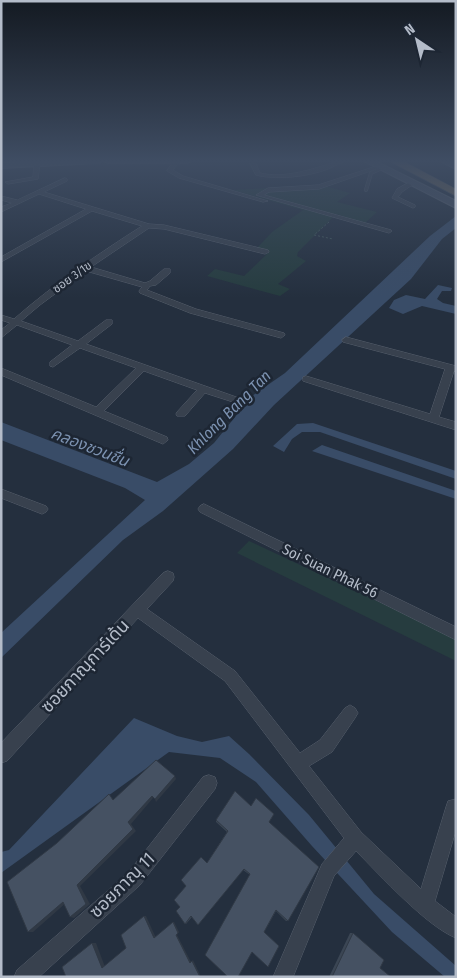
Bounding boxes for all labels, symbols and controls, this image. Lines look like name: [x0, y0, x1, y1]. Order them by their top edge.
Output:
north arrow: [392, 15, 442, 65]
text: N: [402, 20, 418, 39]
street label: ซอย 3/1ข: [50, 258, 94, 296]
water label: Khlong Bang Tan: [183, 366, 275, 458]
water label: คลองชวนชื่น: [48, 422, 133, 471]
street label: Soi Suan Phak 56: [279, 540, 381, 602]
street label: ซอยภาณุการ์เด้น: [36, 615, 134, 717]
street label: ซอยภาณุ 11: [85, 848, 159, 922]

